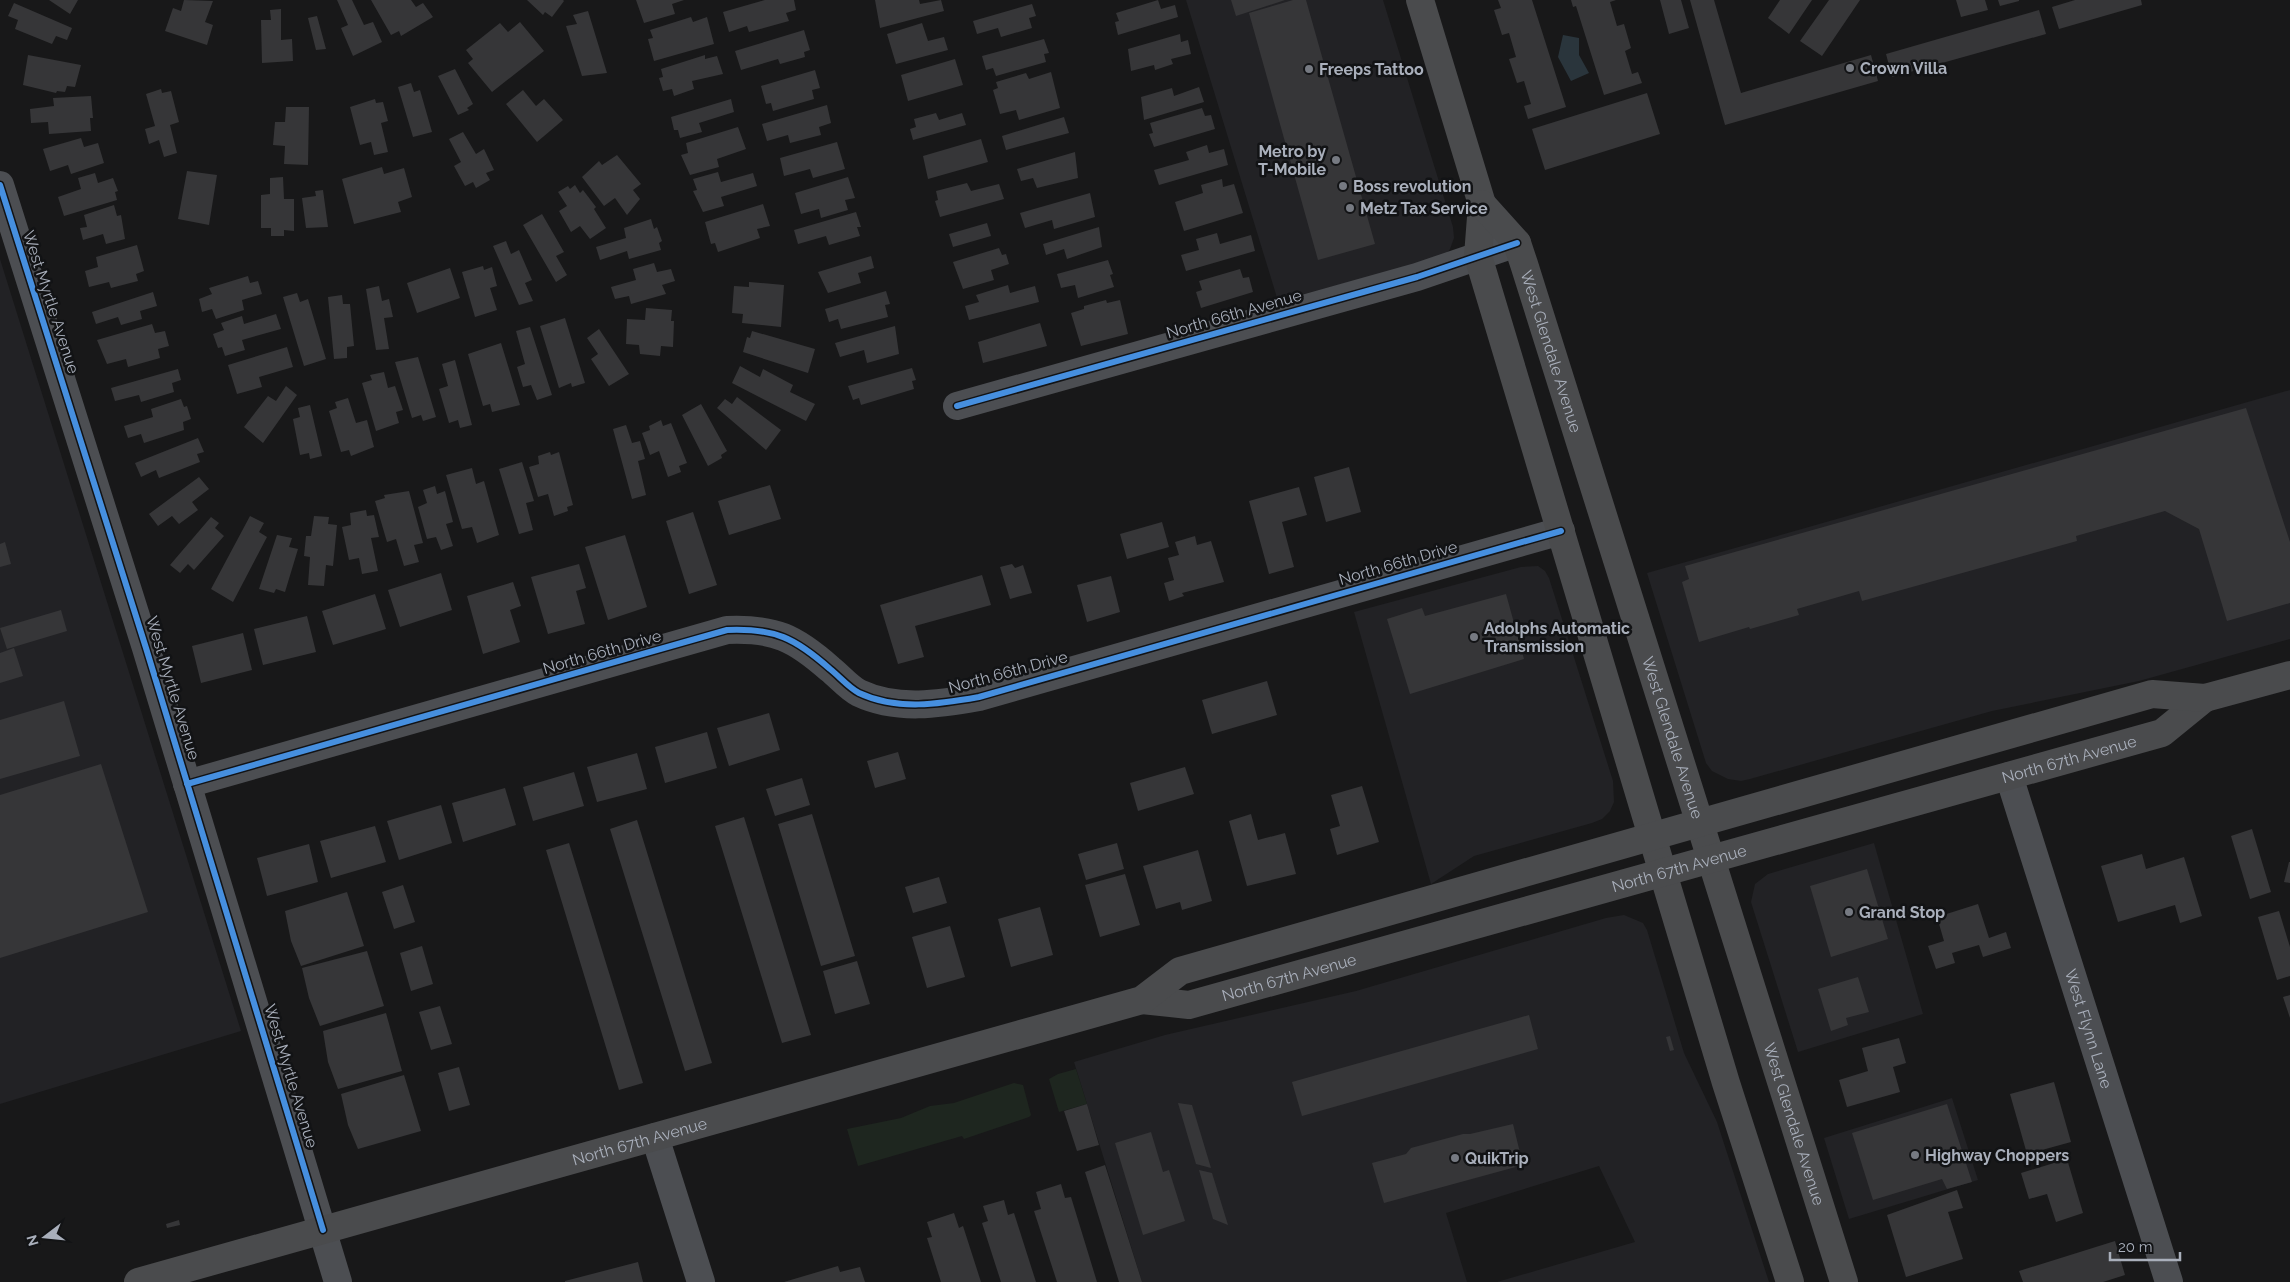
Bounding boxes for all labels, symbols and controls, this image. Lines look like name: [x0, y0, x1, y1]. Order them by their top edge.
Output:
place label: Crown Villa: [1860, 59, 1947, 78]
place label: Freeps Tattoo: [1319, 60, 1424, 79]
marker: Crown Villa: [1844, 62, 1856, 74]
marker: Freeps Tattoo: [1303, 63, 1315, 75]
place label: Metro by T-Mobile: [1258, 142, 1326, 179]
marker: Metro by T-Mobile: [1330, 154, 1342, 166]
place label: Boss revolution: [1353, 177, 1471, 196]
marker: Boss revolution: [1337, 180, 1349, 192]
place label: Metz Tax Service: [1360, 199, 1488, 218]
marker: Metz Tax Service: [1344, 202, 1356, 214]
street label: West Myrtle Avenue: [19, 228, 83, 376]
street label: West Glendale Avenue: [1517, 268, 1586, 435]
street label: North 66th Avenue: [1164, 286, 1304, 342]
street label: North 66th Drive: [1337, 537, 1459, 589]
street label: West Myrtle Avenue: [142, 614, 204, 762]
place label: Adolphs Automatic Transmission: [1484, 619, 1630, 656]
street label: North 66th Drive: [541, 626, 663, 678]
marker: Adolphs Automatic Transmission: [1468, 631, 1480, 643]
street label: North 66th Drive: [946, 647, 1070, 697]
street label: West Glendale Avenue: [1638, 654, 1707, 821]
street label: North 67th Avenue: [2000, 731, 2138, 787]
street label: North 67th Avenue: [1610, 840, 1748, 896]
place label: Grand Stop: [1859, 903, 1945, 922]
marker: Grand Stop: [1843, 906, 1855, 918]
street label: North 67th Avenue: [1219, 949, 1358, 1005]
street label: West Flynn Lane: [2061, 967, 2117, 1091]
street label: West Myrtle Avenue: [260, 1002, 322, 1150]
street label: West Glendale Avenue: [1760, 1040, 1829, 1207]
street label: North 67th Avenue: [570, 1113, 709, 1169]
place label: Highway Choppers: [1925, 1146, 2069, 1165]
place label: QuikTrip: [1465, 1149, 1529, 1168]
marker: Highway Choppers: [1909, 1149, 1921, 1161]
marker: QuikTrip: [1449, 1152, 1461, 1164]
north arrow: [20, 1212, 70, 1262]
scale bar: [2110, 1230, 2180, 1262]
text: N: [23, 1233, 42, 1248]
text: 20 m: [2118, 1238, 2153, 1256]

